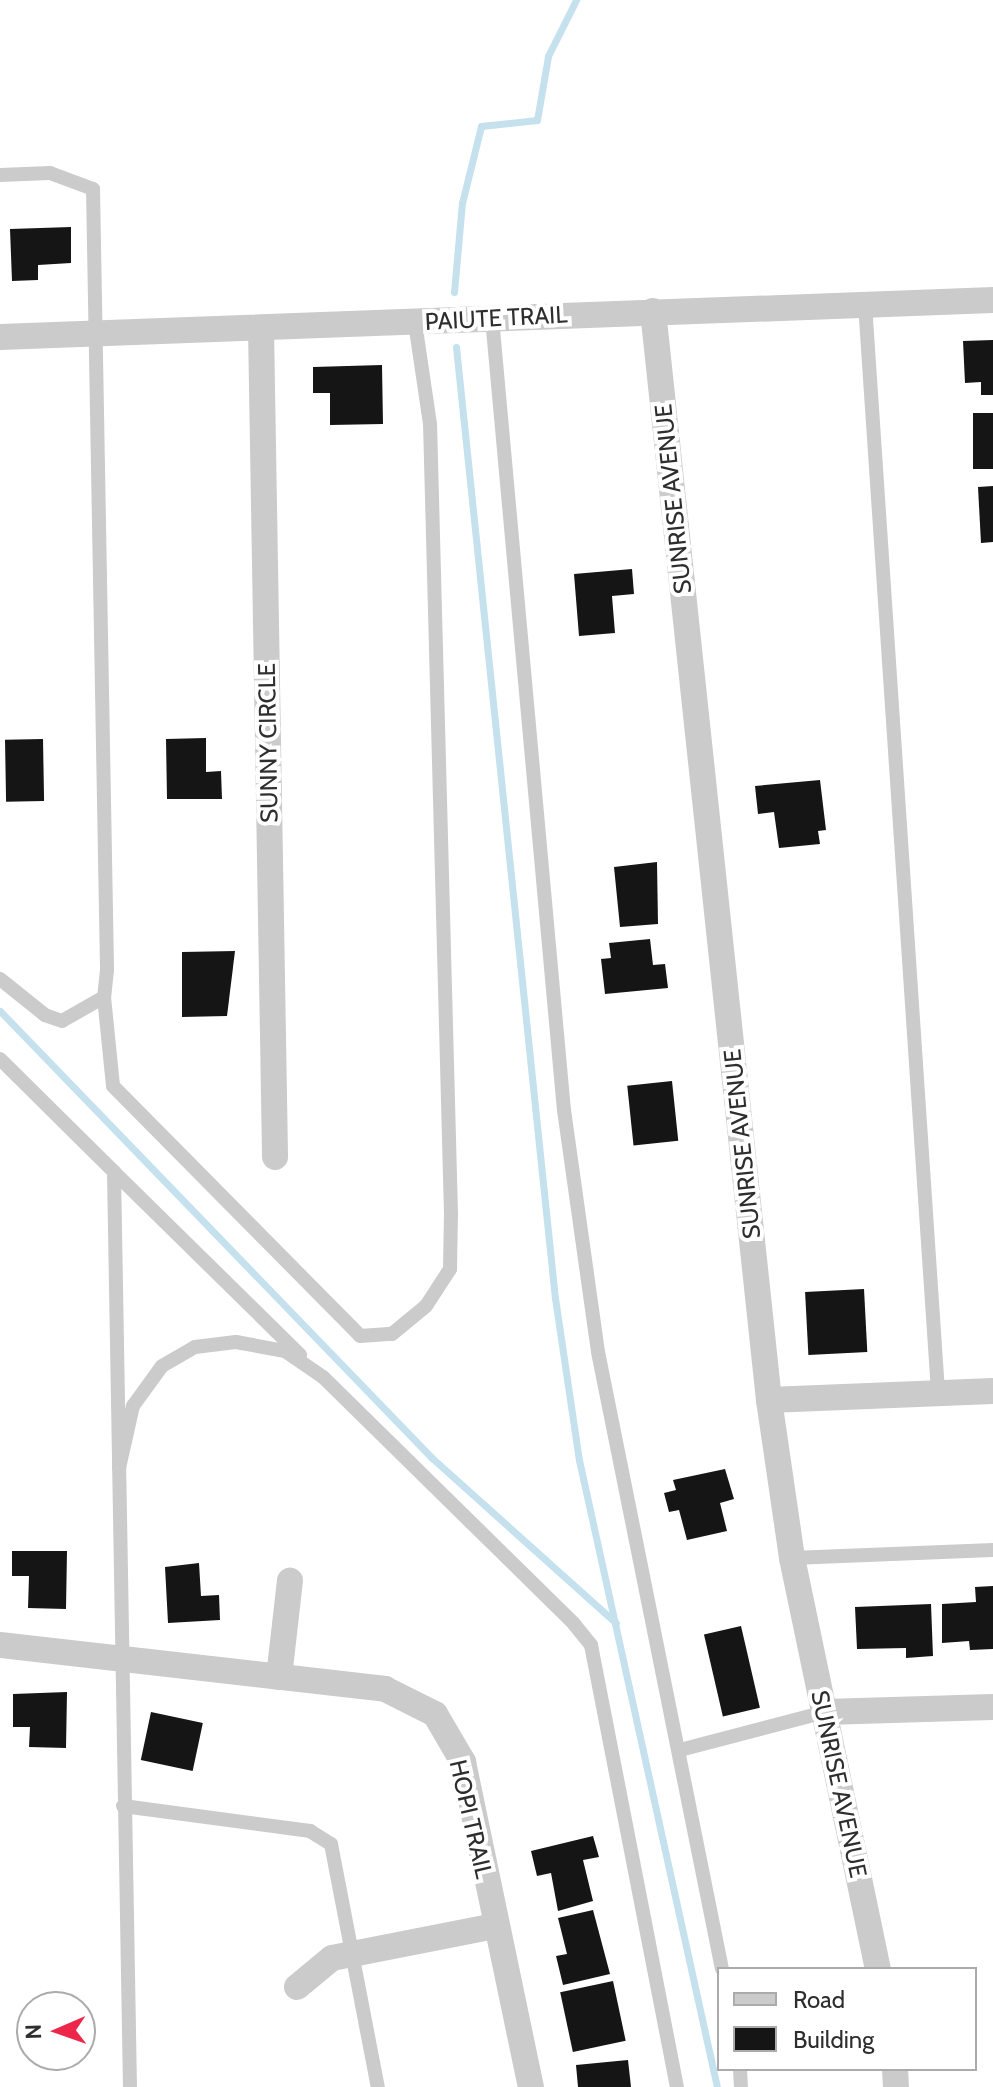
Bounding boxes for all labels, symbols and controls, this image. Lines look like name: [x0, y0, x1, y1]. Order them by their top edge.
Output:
street label: PAIUTE TRAIL: [424, 300, 568, 336]
street label: SUNRISE AVENUE: [649, 403, 697, 595]
street label: SUNNY CIRCLE: [252, 663, 284, 823]
street label: SUNRISE AVENUE: [718, 1048, 766, 1240]
street label: SUNRISE AVENUE: [805, 1688, 873, 1880]
street label: HOPI TRAIL: [443, 1757, 499, 1881]
legend: [717, 1967, 977, 2071]
text: Road: [793, 1985, 845, 2014]
north arrow: [16, 1991, 96, 2071]
text: N: [20, 2024, 47, 2040]
text: Building: [793, 2025, 874, 2054]

